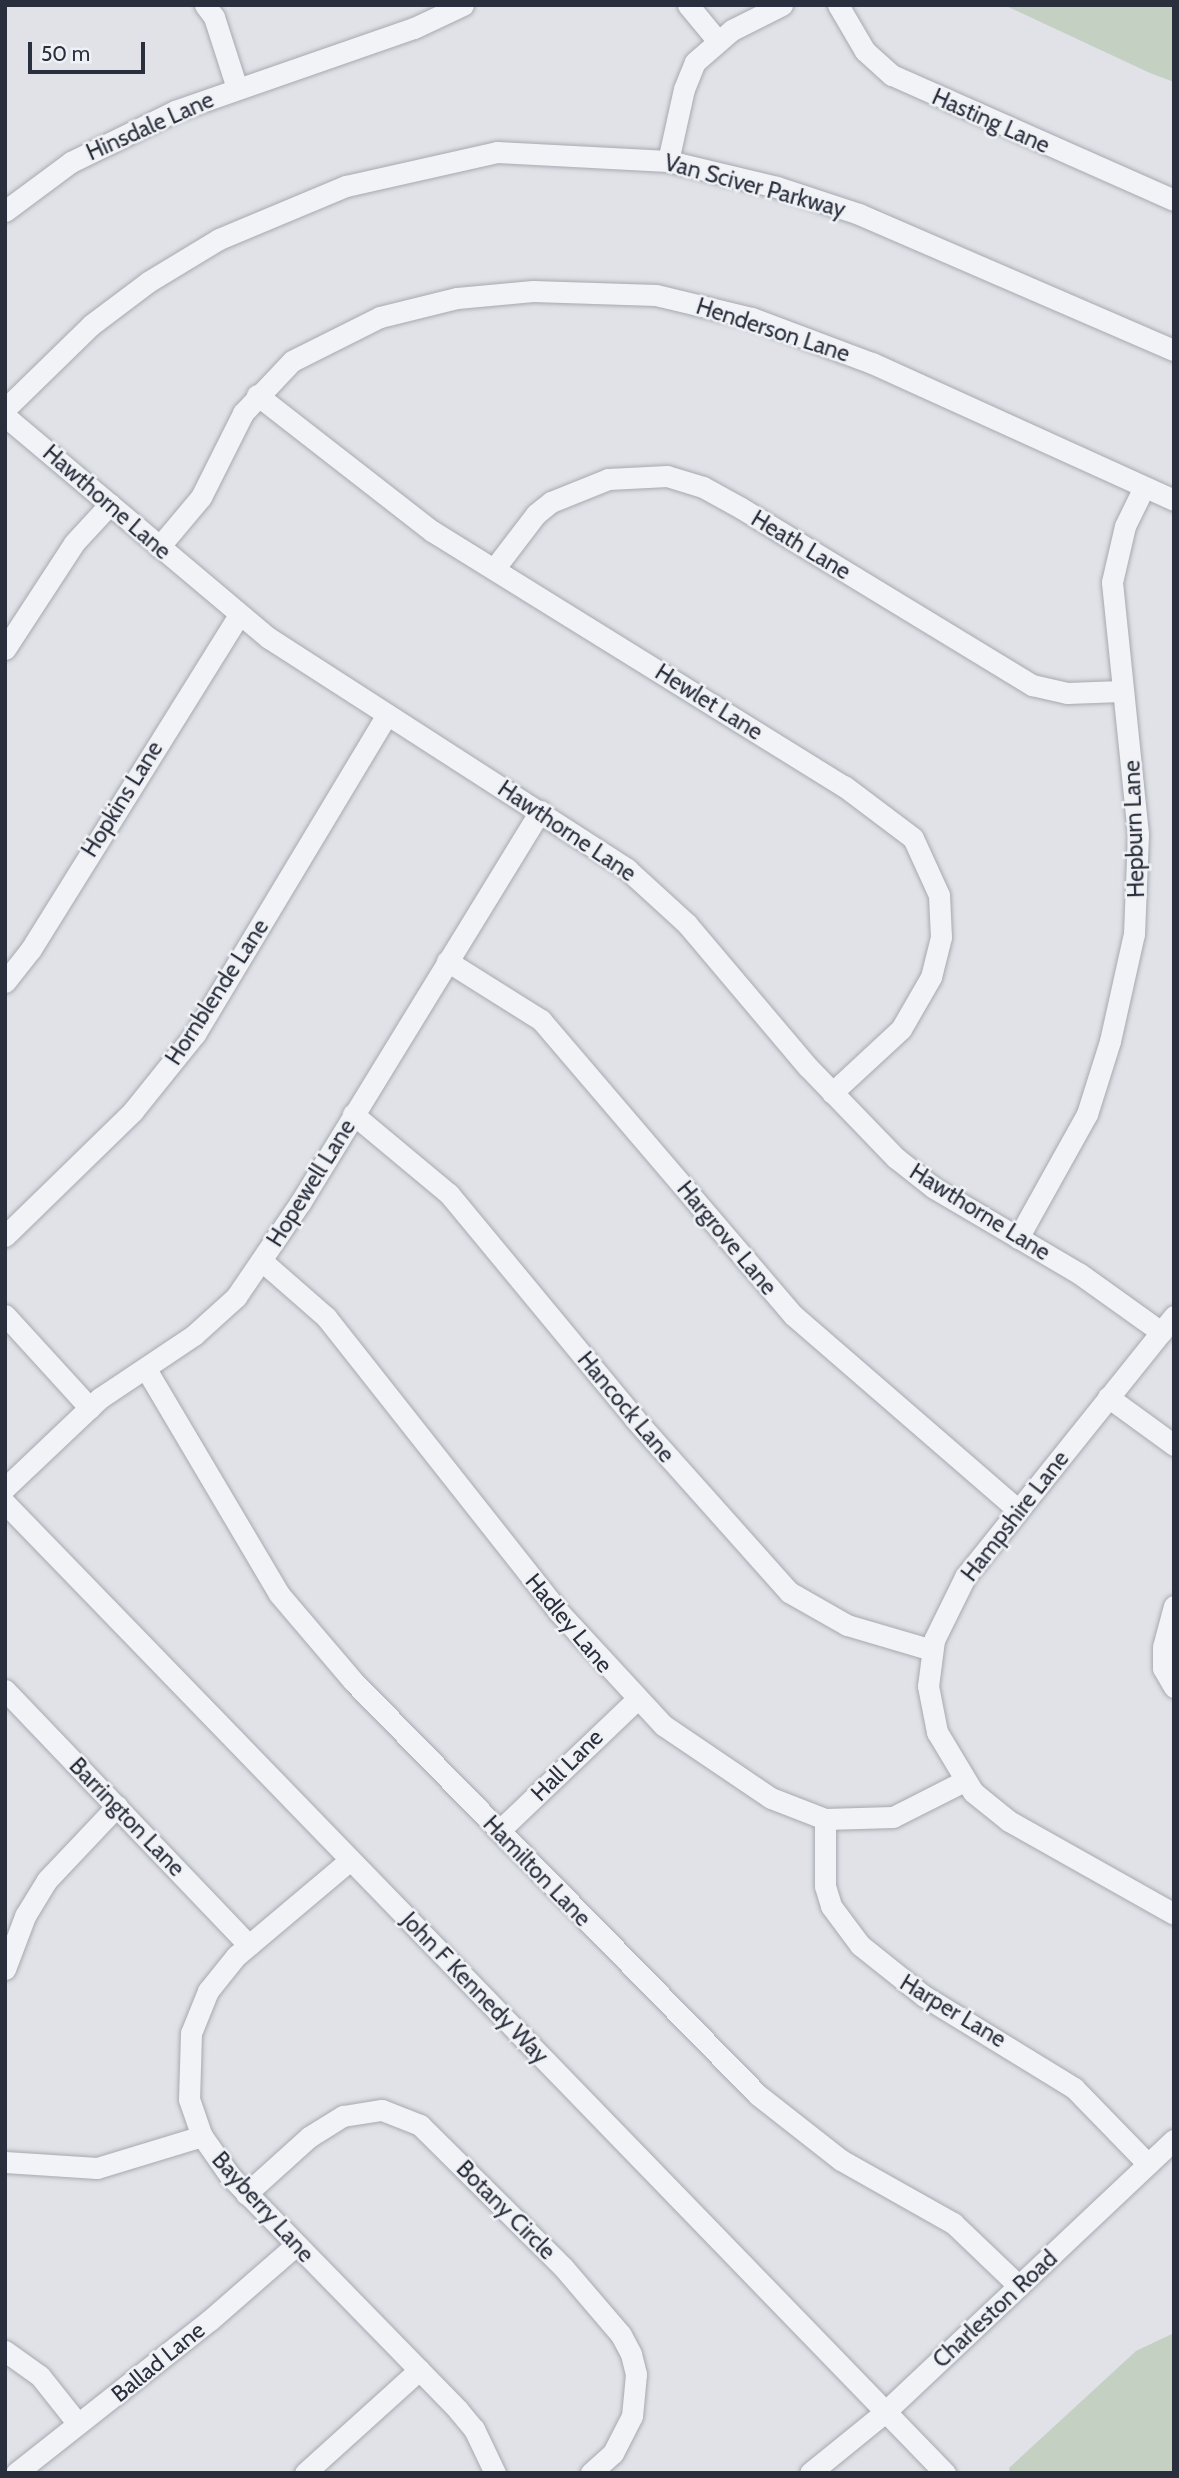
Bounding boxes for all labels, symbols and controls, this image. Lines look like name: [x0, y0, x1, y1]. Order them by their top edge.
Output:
scale bar: [32, 28, 149, 72]
text: 50 m: [41, 41, 90, 66]
street label: Hasting Lane: [928, 83, 1054, 159]
street label: Hinsdale Lane: [82, 86, 218, 166]
street label: Van Sciver Parkway: [661, 149, 849, 223]
street label: Henderson Lane: [693, 292, 853, 368]
street label: Hawthorne Lane: [37, 439, 177, 565]
street label: Heath Lane: [746, 505, 856, 585]
street label: Hewlet Lane: [650, 658, 768, 746]
street label: Hopkins Lane: [76, 736, 168, 862]
street label: Hepburn Lane: [1118, 760, 1150, 898]
street label: Hawthorne Lane: [493, 775, 641, 887]
street label: Hornblende Lane: [160, 914, 274, 1070]
street label: Hopewell Lane: [261, 1114, 361, 1252]
street label: Hawthorne Lane: [905, 1158, 1055, 1266]
street label: Hargrove Lane: [671, 1175, 783, 1301]
street label: Hancock Lane: [572, 1346, 680, 1468]
street label: Hampshire Lane: [955, 1445, 1075, 1587]
street label: Hadley Lane: [520, 1568, 618, 1678]
street label: Hall Lane: [525, 1723, 609, 1807]
street label: Barrington Lane: [64, 1752, 190, 1882]
street label: Hamilton Lane: [477, 1810, 597, 1932]
street label: John F Kennedy Way: [396, 1906, 554, 2070]
street label: Harper Lane: [895, 1969, 1011, 2053]
street label: Bayberry Lane: [206, 2146, 320, 2268]
street label: Botany Circle: [451, 2155, 561, 2265]
street label: Charleston Road: [927, 2244, 1063, 2374]
street label: Ballad Lane: [106, 2316, 210, 2408]

